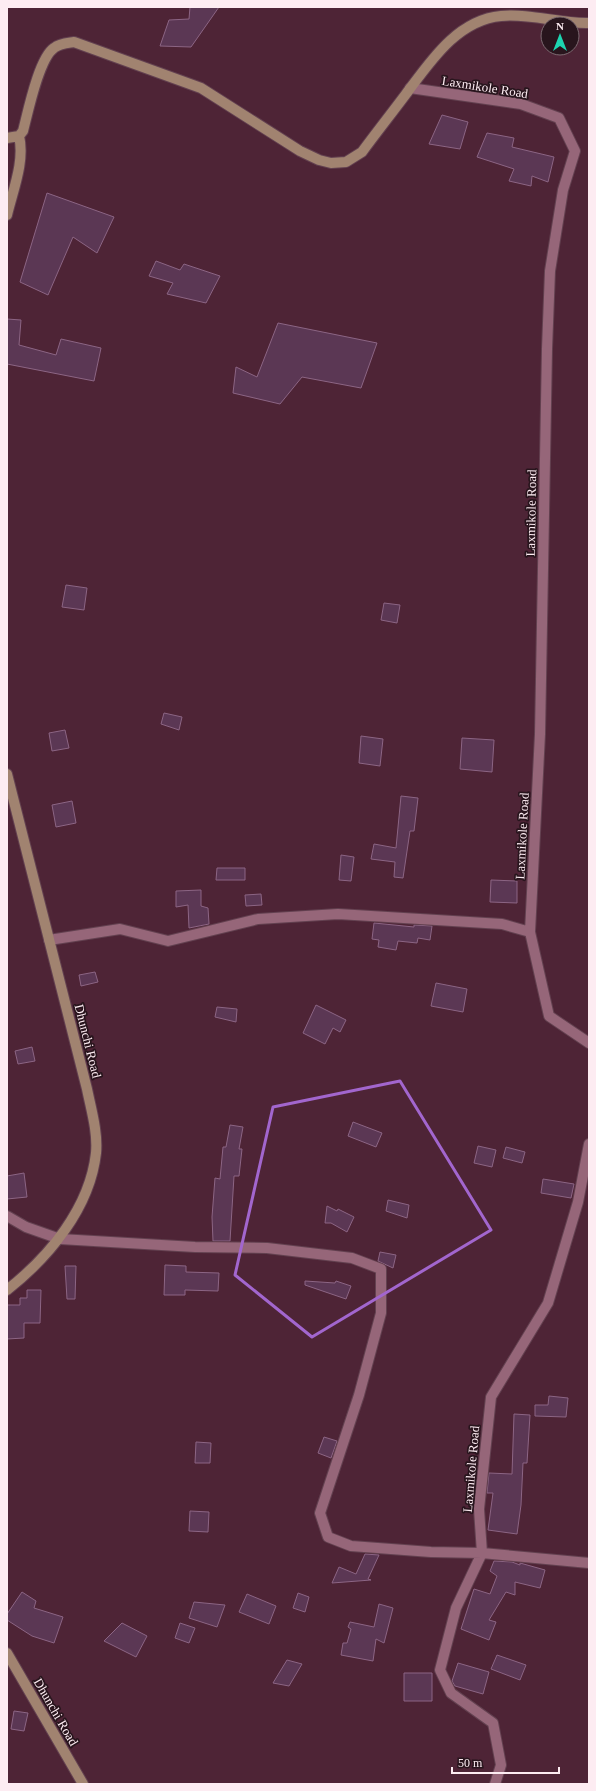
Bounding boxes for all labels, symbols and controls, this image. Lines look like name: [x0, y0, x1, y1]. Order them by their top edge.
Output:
north arrow: [540, 16, 580, 56]
text: N: [556, 20, 564, 32]
street label: Laxmikole Road: [441, 73, 530, 101]
street label: Laxmikole Road: [523, 469, 539, 557]
street label: Laxmikole Road: [512, 792, 532, 880]
street label: Dhunchi Road: [72, 1003, 105, 1080]
street label: Laxmikole Road: [460, 1425, 482, 1513]
street label: Dhunchi Road: [31, 1676, 82, 1749]
scale bar: [452, 1749, 559, 1775]
text: 50 m: [458, 1756, 483, 1770]

